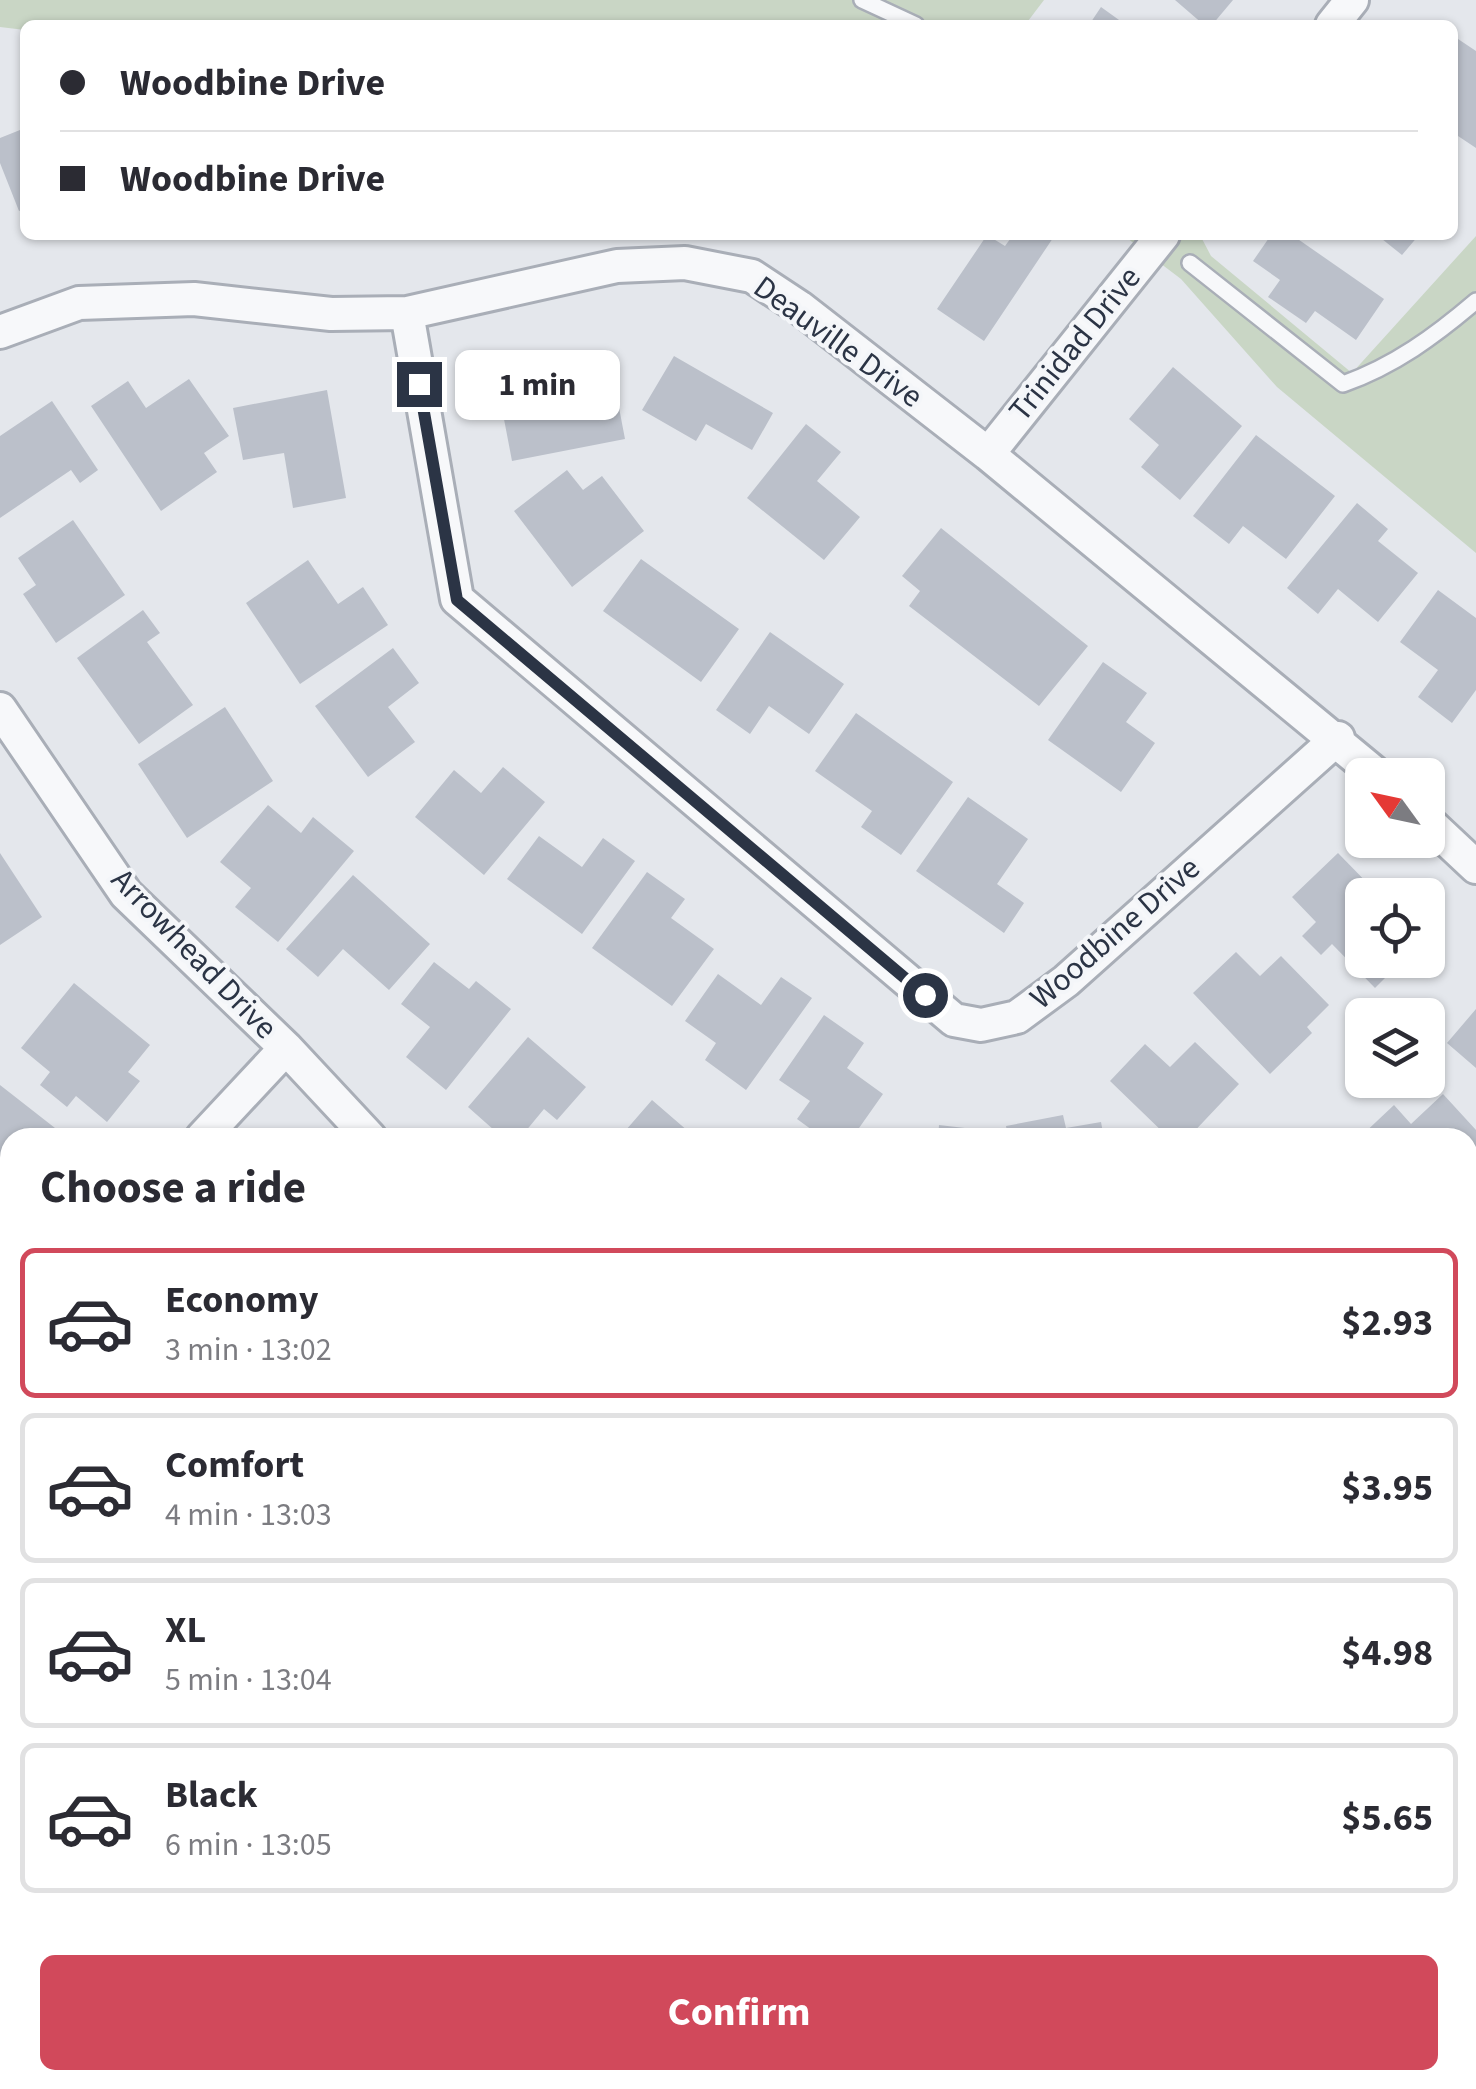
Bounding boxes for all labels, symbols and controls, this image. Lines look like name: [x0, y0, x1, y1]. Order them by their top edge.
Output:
text: Woodbine Drive: [120, 56, 385, 110]
text: Woodbine Drive: [120, 152, 385, 206]
street label: Trinidad Drive: [998, 257, 1152, 431]
street label: Deauville Drive: [744, 265, 932, 419]
callout: 1 min: [454, 349, 619, 419]
route end: [397, 362, 442, 407]
text: 1 min: [499, 362, 576, 408]
north arrow: [1345, 758, 1445, 858]
map controls: [1345, 758, 1445, 1098]
street label: Woodbine Drive: [1020, 846, 1210, 1020]
street label: Arrowhead Drive: [100, 858, 288, 1050]
button: locate: [1345, 878, 1445, 978]
route start: [903, 973, 948, 1018]
button: layers: [1345, 998, 1445, 1098]
text: Choose a ride: [40, 1156, 306, 1220]
text: Economy: [165, 1273, 318, 1327]
icon: car: [45, 1278, 135, 1368]
text: $2.93: [1341, 1296, 1433, 1350]
text: 3 min · 13:02: [165, 1327, 332, 1373]
text: Comfort: [165, 1438, 304, 1492]
icon: car: [45, 1443, 135, 1533]
text: $3.95: [1341, 1461, 1433, 1515]
text: 4 min · 13:03: [165, 1492, 332, 1538]
text: XL: [165, 1603, 206, 1657]
icon: car: [45, 1608, 135, 1698]
text: $4.98: [1341, 1626, 1433, 1680]
text: 5 min · 13:04: [165, 1657, 332, 1703]
text: Black: [165, 1768, 258, 1822]
icon: car: [45, 1773, 135, 1863]
text: $5.65: [1341, 1791, 1433, 1845]
text: 6 min · 13:05: [165, 1822, 332, 1868]
button: Confirm: [40, 1955, 1438, 2070]

